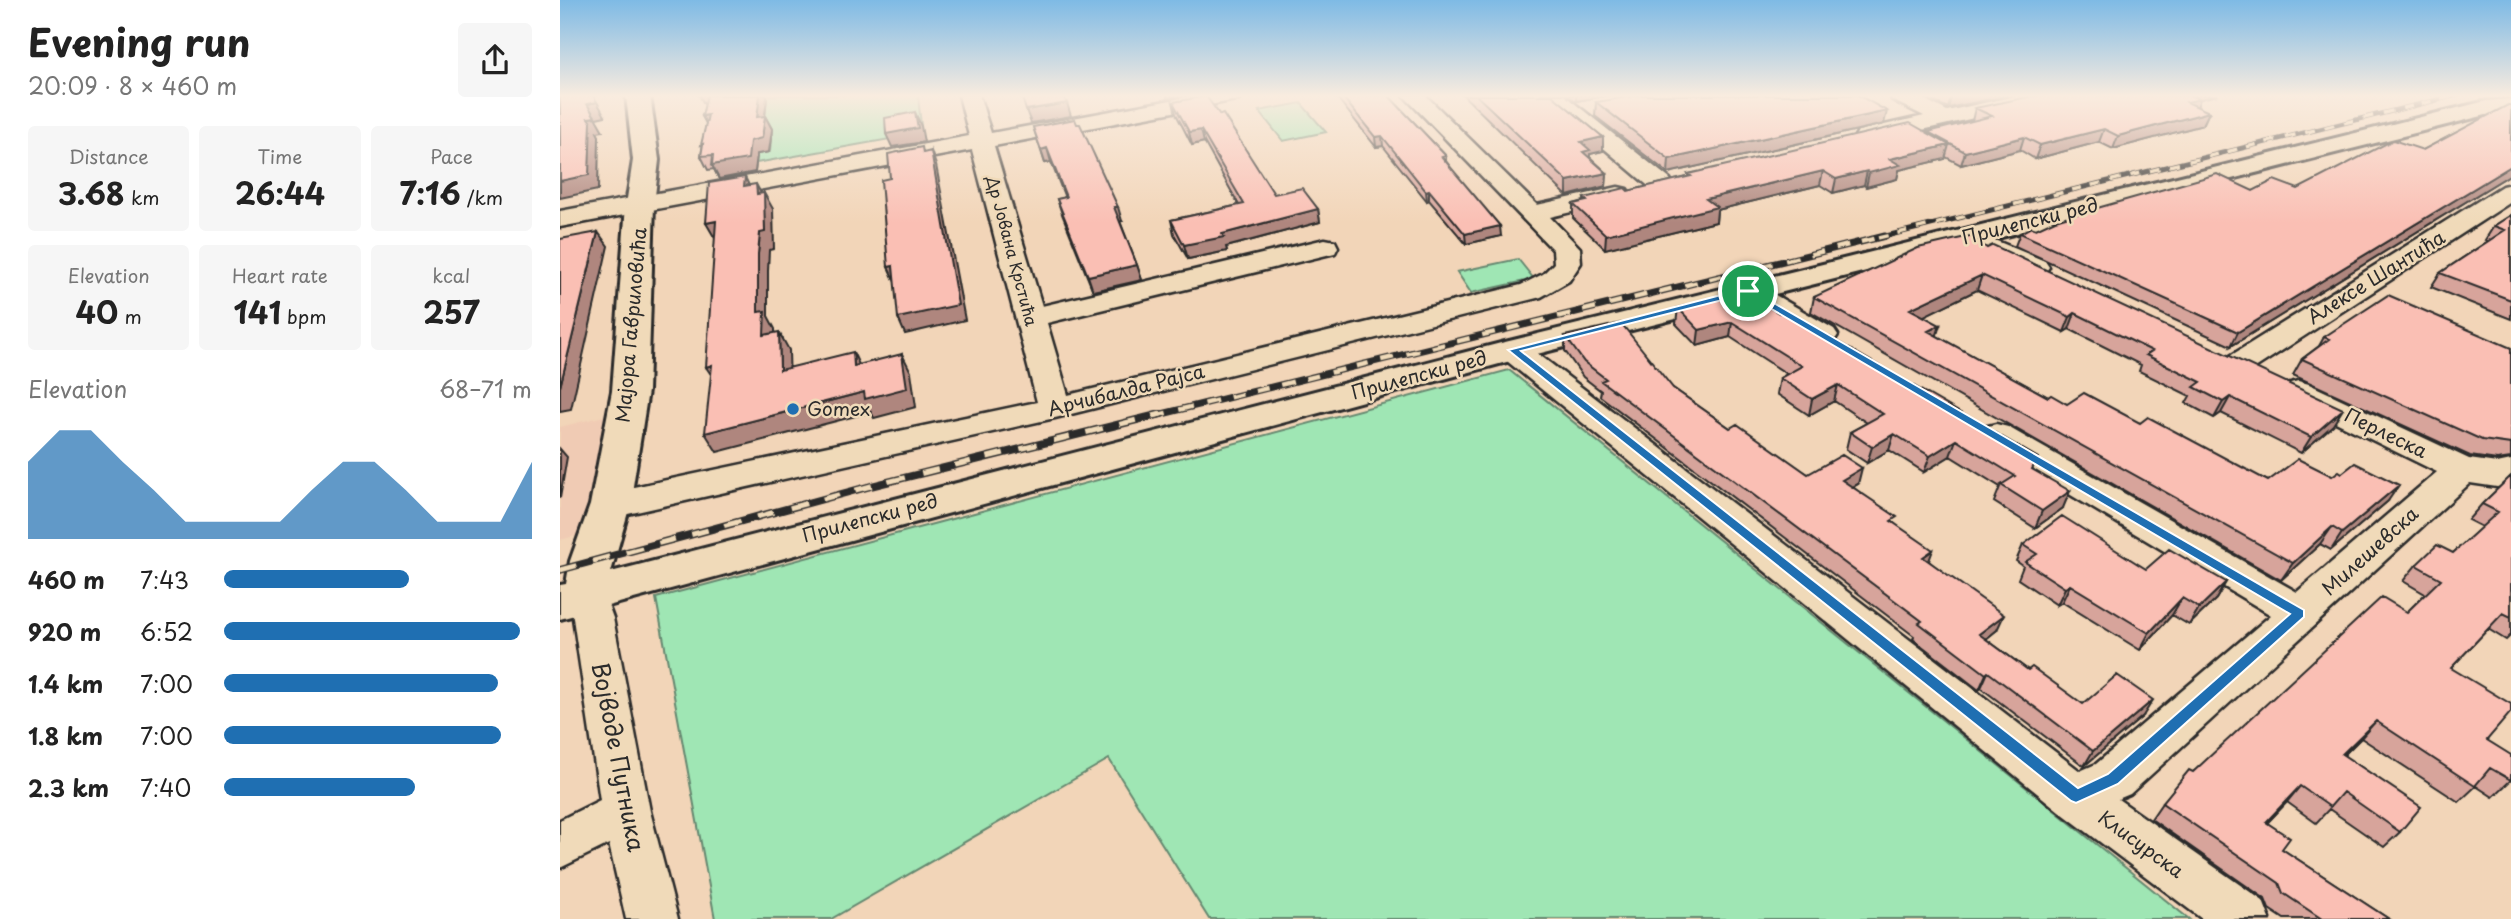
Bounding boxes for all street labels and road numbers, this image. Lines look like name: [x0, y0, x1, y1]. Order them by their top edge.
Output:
street label: Др Јована Крстића: [981, 172, 1045, 329]
street label: Прилепски ред: [1959, 190, 2101, 250]
street label: Алексе Шантића: [2301, 222, 2450, 330]
street label: Мајора Гавриловића: [608, 226, 652, 424]
street label: Прилепски ред: [1348, 342, 1490, 406]
street label: Арчибалда Рајса: [1044, 356, 1207, 422]
street label: Перлеска: [2340, 400, 2433, 464]
street label: Прилепски ред: [799, 485, 941, 549]
street label: Милешевска: [2315, 499, 2424, 601]
street label: Војводе Путника: [584, 659, 655, 855]
street label: Клисурска: [2093, 803, 2190, 884]

